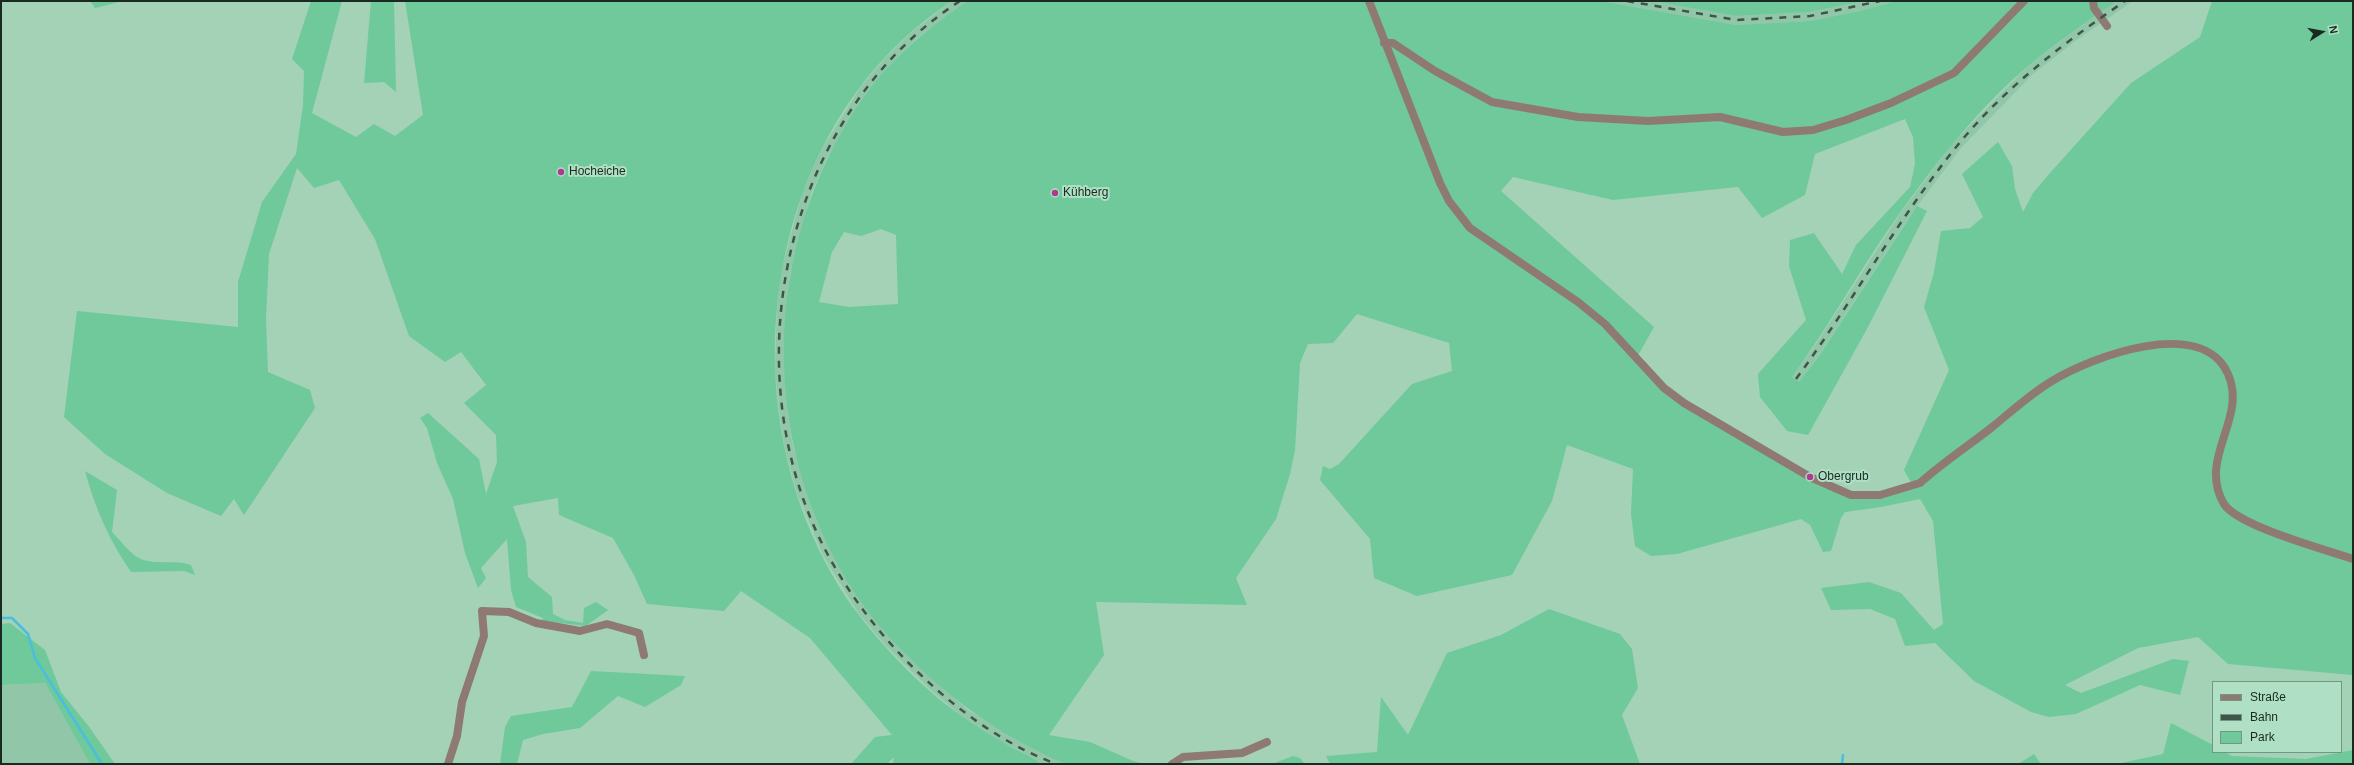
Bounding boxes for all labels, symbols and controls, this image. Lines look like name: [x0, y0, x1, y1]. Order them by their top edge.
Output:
north arrow: [2302, 12, 2342, 52]
text: N: [2327, 25, 2340, 35]
place label: Hocheiche: [569, 165, 626, 179]
marker: Hocheiche: [556, 167, 566, 177]
place label: Kühberg: [1063, 186, 1108, 200]
marker: Kühberg: [1050, 188, 1060, 198]
place label: Obergrub: [1818, 470, 1869, 484]
marker: Obergrub: [1805, 472, 1815, 482]
legend: [2212, 681, 2342, 753]
text: Straße: [2250, 690, 2286, 704]
text: Bahn: [2250, 710, 2278, 724]
text: Park: [2250, 730, 2275, 744]

